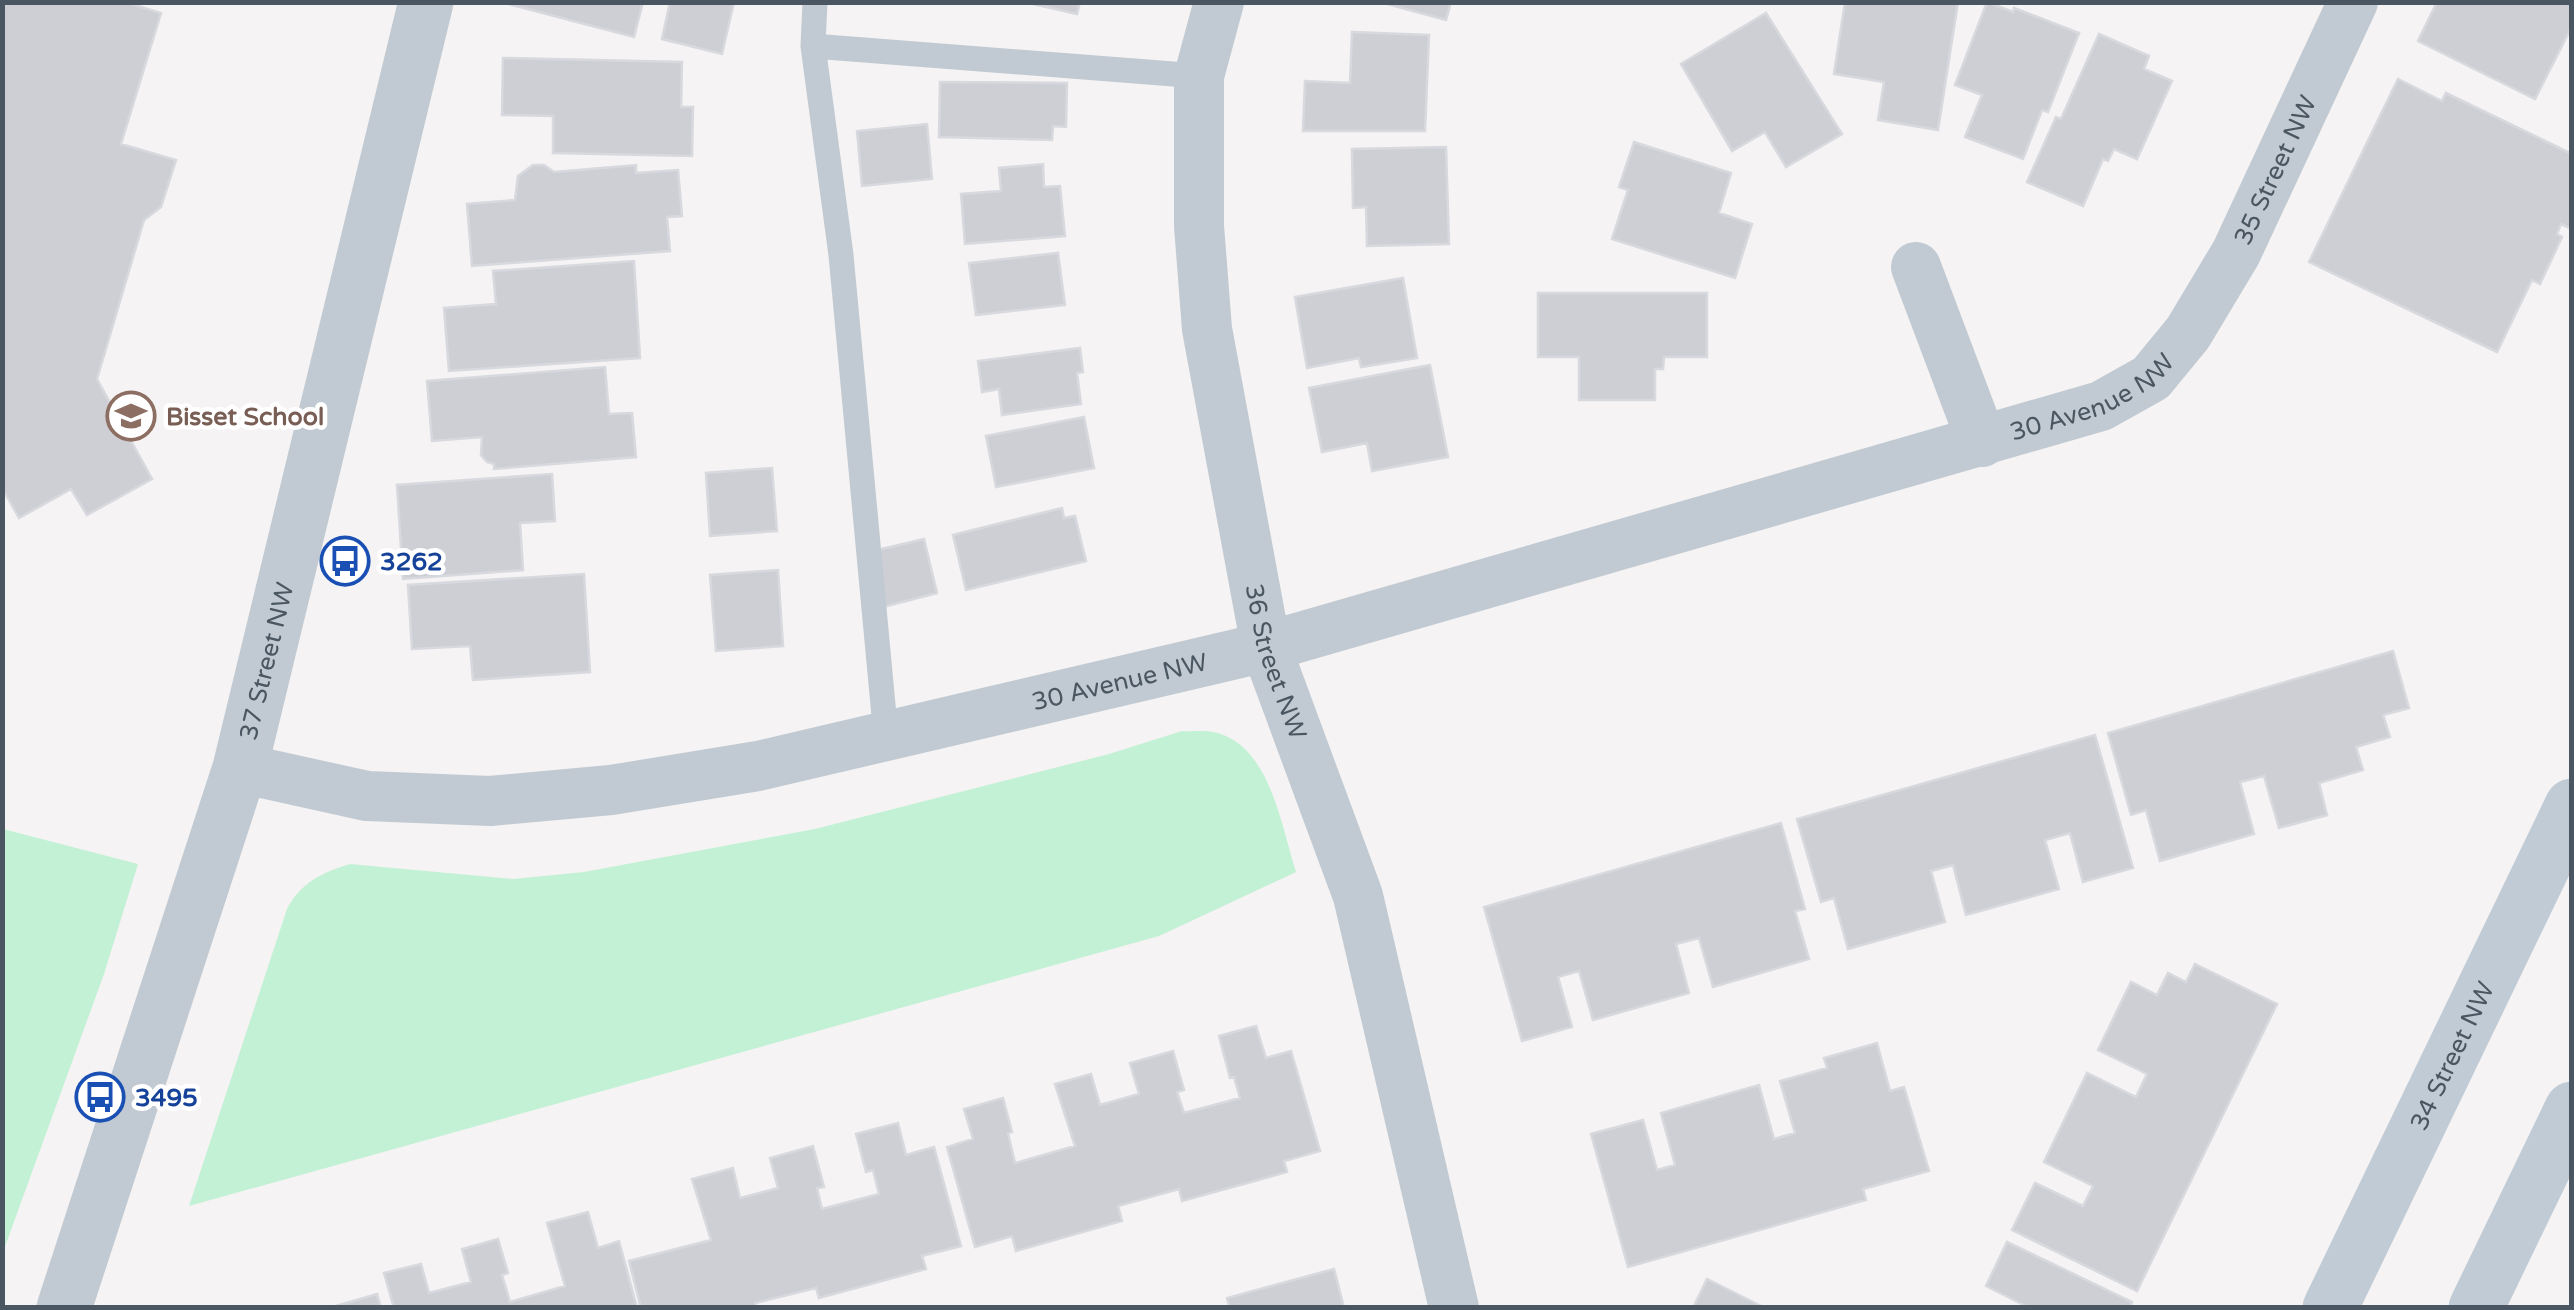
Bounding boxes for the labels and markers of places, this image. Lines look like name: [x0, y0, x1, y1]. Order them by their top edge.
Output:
school or university icon: Bisset School: [105, 390, 157, 442]
place label: Bisset School: [166, 402, 324, 432]
bus stop icon: 3262: [319, 535, 371, 587]
place label: 3262: [380, 547, 443, 577]
bus stop icon: 3495: [74, 1071, 126, 1123]
place label: 3495: [135, 1083, 198, 1113]

